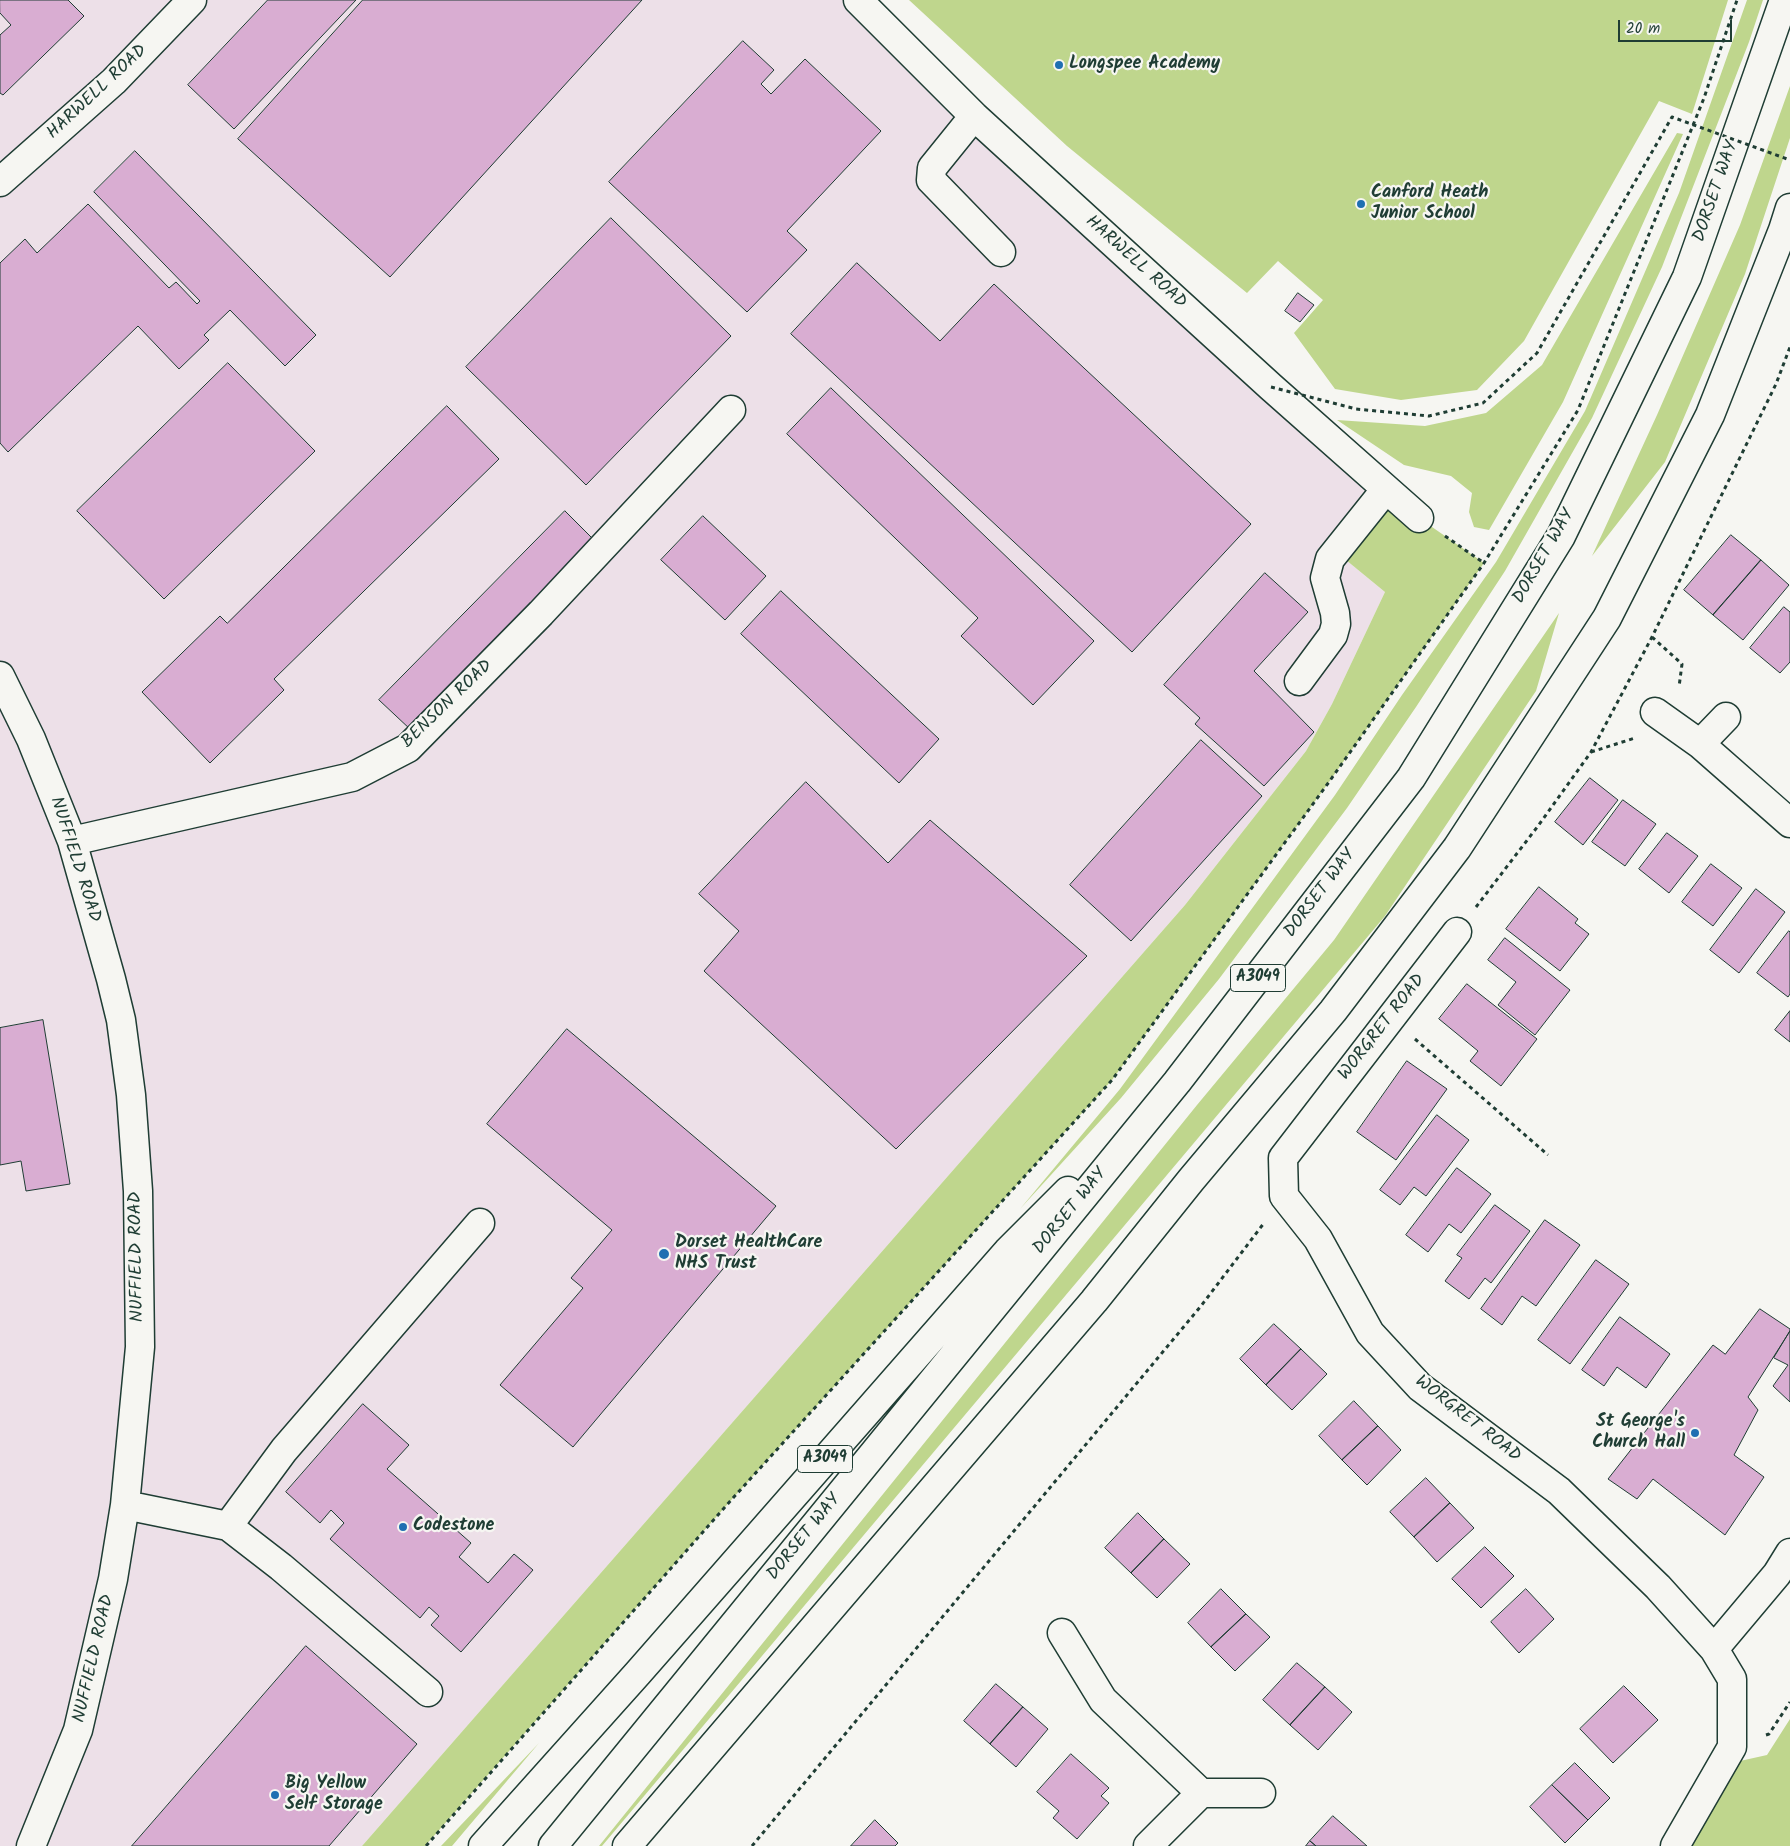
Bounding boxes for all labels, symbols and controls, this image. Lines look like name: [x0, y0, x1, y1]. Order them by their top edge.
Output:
scale bar: [1620, 10, 1734, 42]
text: 20 m: [1626, 17, 1660, 41]
street label: HARWELL ROAD: [43, 41, 153, 145]
place label: Longspee Academy: [1069, 54, 1220, 76]
marker: Longspee Academy: [1053, 59, 1065, 71]
street label: DORSET WAY: [1690, 139, 1744, 245]
place label: Canford Heath Junior School: [1371, 183, 1488, 225]
marker: Canford Heath Junior School: [1355, 198, 1367, 210]
street label: HARWELL ROAD: [1080, 212, 1190, 314]
street label: DORSET WAY: [1509, 506, 1581, 608]
street label: BENSON ROAD: [398, 656, 498, 754]
street label: NUFFIELD ROAD: [44, 795, 104, 925]
street label: DORSET WAY: [1281, 845, 1361, 943]
road number: A3049: [1230, 964, 1286, 991]
street label: WORGRET ROAD: [1335, 971, 1431, 1085]
street label: DORSET WAY: [1029, 1164, 1113, 1260]
street label: NUFFIELD ROAD: [126, 1191, 150, 1323]
place label: Dorset HealthCare NHS Trust: [675, 1233, 822, 1276]
marker: Dorset HealthCare NHS Trust: [657, 1247, 671, 1261]
street label: WORGRET ROAD: [1410, 1372, 1524, 1468]
place label: St George's Church Hall: [1592, 1412, 1685, 1455]
marker: St George's Church Hall: [1689, 1427, 1701, 1439]
road number: A3049: [798, 1446, 852, 1472]
street label: DORSET WAY: [763, 1490, 847, 1586]
place label: Codestone: [413, 1516, 494, 1538]
marker: Codestone: [397, 1521, 409, 1533]
street label: NUFFIELD ROAD: [70, 1593, 120, 1725]
place label: Big Yellow Self Storage: [285, 1774, 383, 1816]
marker: Big Yellow Self Storage: [269, 1789, 281, 1801]

